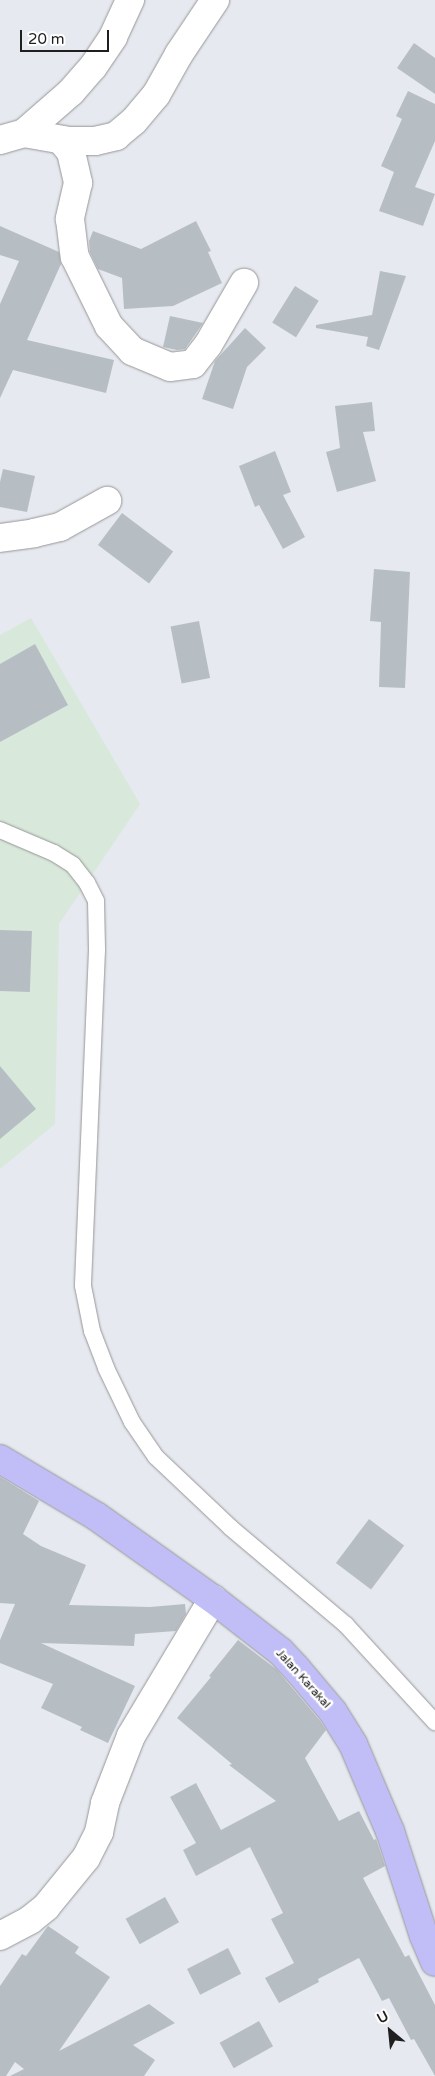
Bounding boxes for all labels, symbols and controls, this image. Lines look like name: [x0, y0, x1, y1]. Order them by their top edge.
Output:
scale bar: [22, 20, 111, 52]
text: 20 m: [28, 30, 65, 48]
street label: Jalan Karakal: [273, 1646, 333, 1712]
north arrow: [365, 2006, 415, 2056]
text: U: [374, 2007, 391, 2027]

